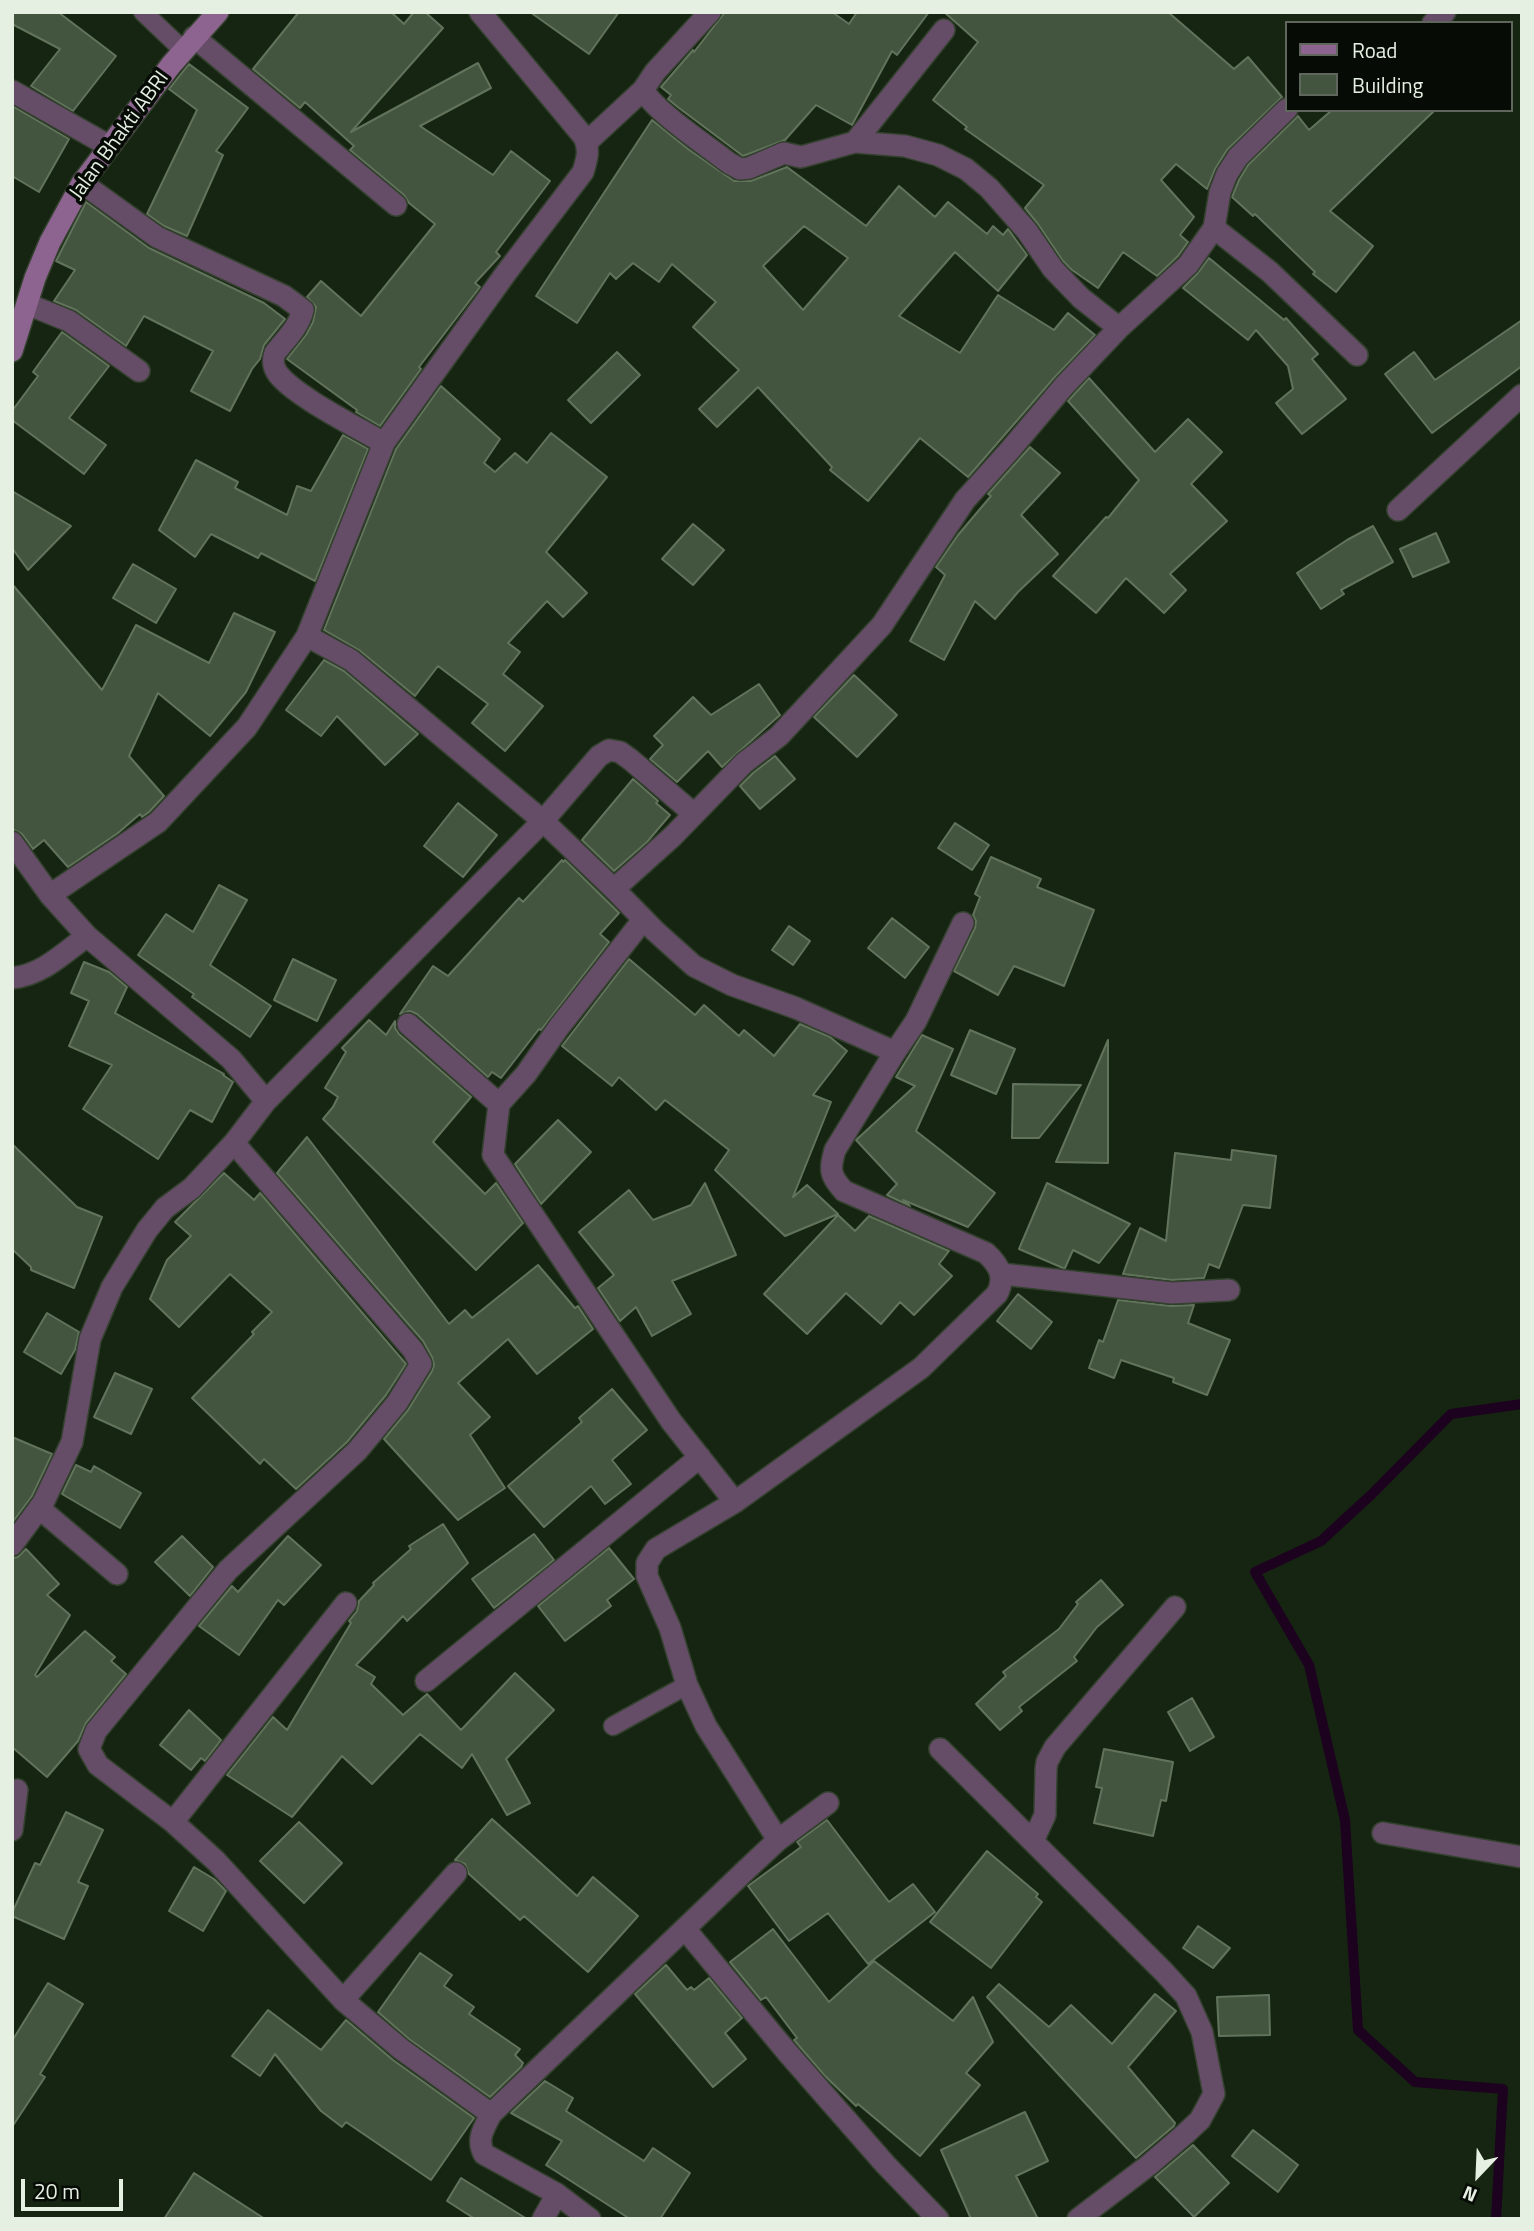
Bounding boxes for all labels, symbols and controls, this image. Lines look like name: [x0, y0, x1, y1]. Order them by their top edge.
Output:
legend: [1286, 21, 1513, 112]
text: Road: [1352, 34, 1397, 66]
street label: Jalan Bhakti ABRI: [65, 67, 175, 205]
text: Building: [1352, 69, 1423, 101]
north arrow: [1443, 2140, 1513, 2210]
scale bar: [24, 2164, 126, 2208]
text: 20 m: [34, 2175, 80, 2207]
text: N: [1458, 2179, 1481, 2211]

